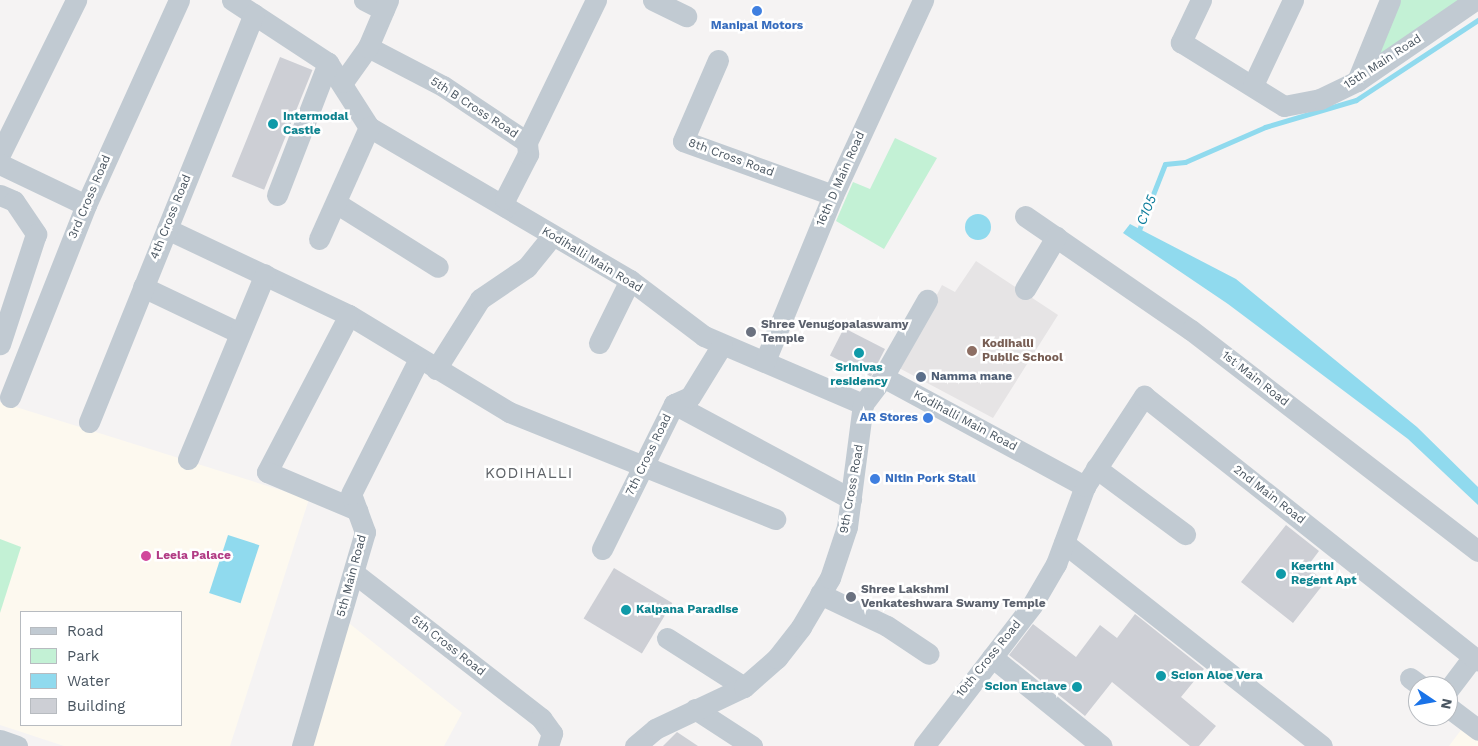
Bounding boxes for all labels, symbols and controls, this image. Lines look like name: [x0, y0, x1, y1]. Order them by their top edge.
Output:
marker: Manipal Motors: [751, 5, 763, 17]
place label: Manipal Motors: [711, 19, 803, 33]
street label: 15th Main Road: [1342, 32, 1424, 92]
street label: 5th B Cross Road: [427, 74, 521, 142]
place label: Intermodal Castle: [283, 110, 348, 138]
marker: Intermodal Castle: [267, 118, 279, 130]
street label: 16th D Main Road: [814, 129, 868, 229]
street label: 8th Cross Road: [686, 136, 776, 180]
street label: 3rd Cross Road: [66, 153, 114, 241]
street label: 4th Cross Road: [147, 173, 195, 261]
water label: C105: [1132, 192, 1160, 228]
street label: Kodihalli Main Road: [539, 224, 645, 296]
place label: Shree Venugopalaswamy Temple: [761, 318, 909, 346]
marker: Shree Venugopalaswamy Temple: [745, 326, 757, 338]
place label: Kodihalli Public School: [982, 337, 1063, 365]
marker: Kodihalli Public School: [966, 345, 978, 357]
marker: Srinivas residency: [853, 347, 865, 359]
street label: 1st Main Road: [1219, 348, 1291, 410]
place label: Srinivas residency: [830, 361, 888, 389]
place label: Namma mane: [931, 370, 1012, 384]
marker: Namma mane: [915, 371, 927, 383]
street label: Kodihalli Main Road: [911, 388, 1019, 454]
place label: AR Stores: [860, 411, 918, 425]
street label: 7th Cross Road: [623, 412, 675, 498]
marker: AR Stores: [922, 412, 934, 424]
street label: 9th Cross Road: [837, 443, 867, 535]
street label: 2nd Main Road: [1230, 463, 1308, 527]
district label: KODIHALLI: [484, 465, 574, 483]
place label: Nitin Pork Stall: [885, 472, 976, 486]
marker: Nitin Pork Stall: [869, 473, 881, 485]
street label: 5th Main Road: [334, 533, 370, 619]
place label: Leela Palace: [156, 549, 231, 563]
marker: Leela Palace: [140, 550, 152, 562]
place label: Keerthi Regent Apt: [1291, 560, 1357, 588]
marker: Keerthi Regent Apt: [1275, 568, 1287, 580]
place label: Shree Lakshmi Venkateshwara Swamy Temple: [861, 583, 1046, 611]
marker: Shree Lakshmi Venkateshwara Swamy Temple: [845, 591, 857, 603]
place label: Kalpana Paradise: [636, 603, 739, 617]
marker: Kalpana Paradise: [620, 604, 632, 616]
legend: [20, 611, 182, 726]
street label: 5th Cross Road: [408, 613, 488, 679]
street label: 10th Cross Road: [954, 618, 1024, 700]
text: Road: [67, 622, 104, 640]
text: Park: [67, 647, 99, 665]
place label: Scion Aloe Vera: [1171, 669, 1263, 683]
marker: Scion Aloe Vera: [1155, 670, 1167, 682]
text: Water: [67, 672, 110, 690]
north arrow: [1408, 676, 1458, 726]
place label: Scion Enclave: [985, 680, 1067, 694]
marker: Scion Enclave: [1071, 681, 1083, 693]
text: Building: [67, 697, 125, 715]
text: N: [1438, 697, 1456, 711]

